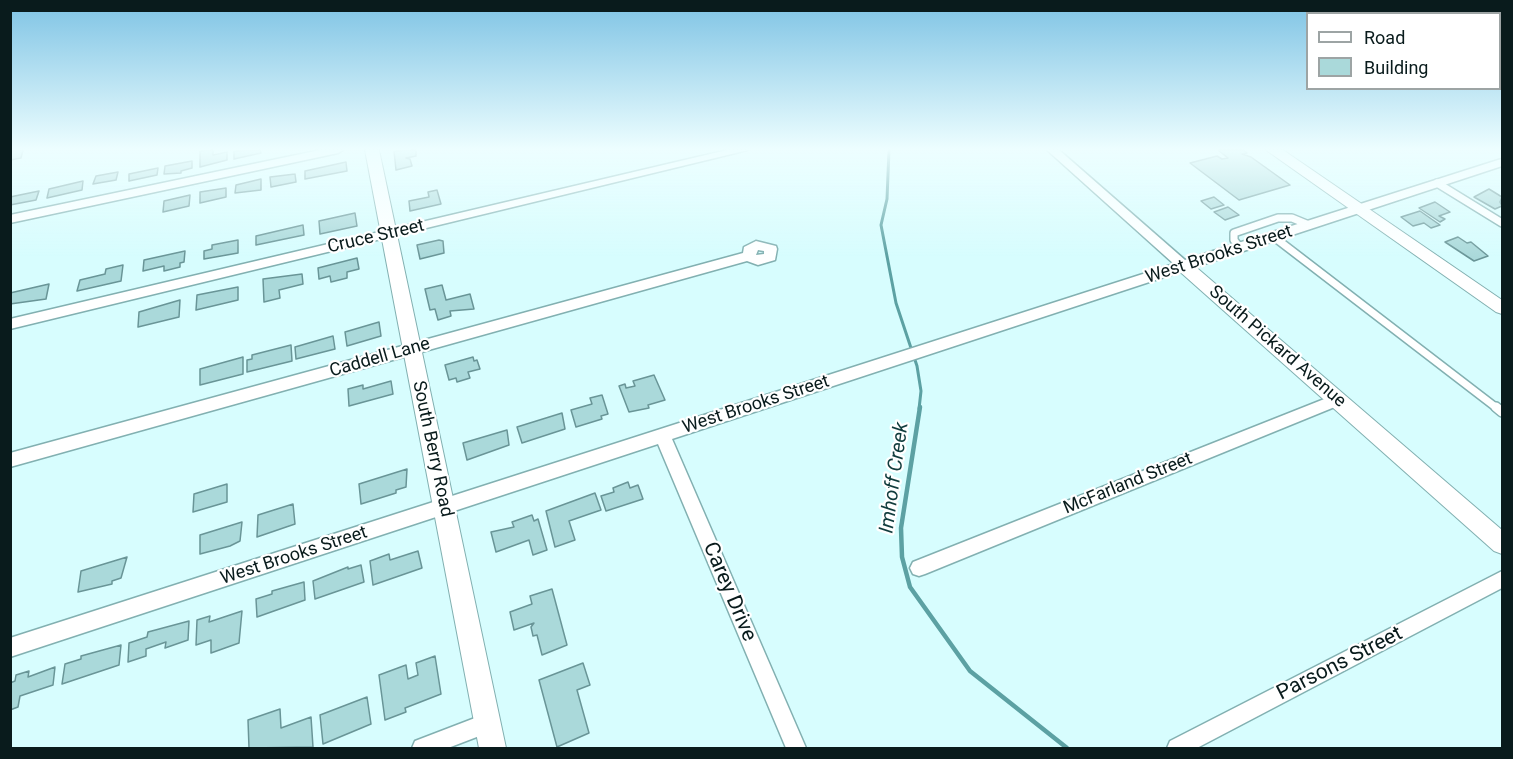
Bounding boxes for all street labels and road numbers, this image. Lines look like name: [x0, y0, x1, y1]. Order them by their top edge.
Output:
street label: Cruce Street: [326, 215, 426, 259]
street label: West Brooks Street: [1143, 221, 1295, 289]
street label: South Pickard Avenue: [1204, 282, 1350, 412]
street label: Caddell Lane: [327, 333, 433, 383]
street label: West Brooks Street: [680, 371, 832, 439]
street label: South Berry Road: [407, 379, 457, 519]
street label: McFarland Street: [1060, 448, 1196, 520]
street label: West Brooks Street: [218, 522, 370, 590]
street label: Carey Drive: [697, 539, 761, 645]
street label: Parsons Street: [1273, 622, 1407, 706]

